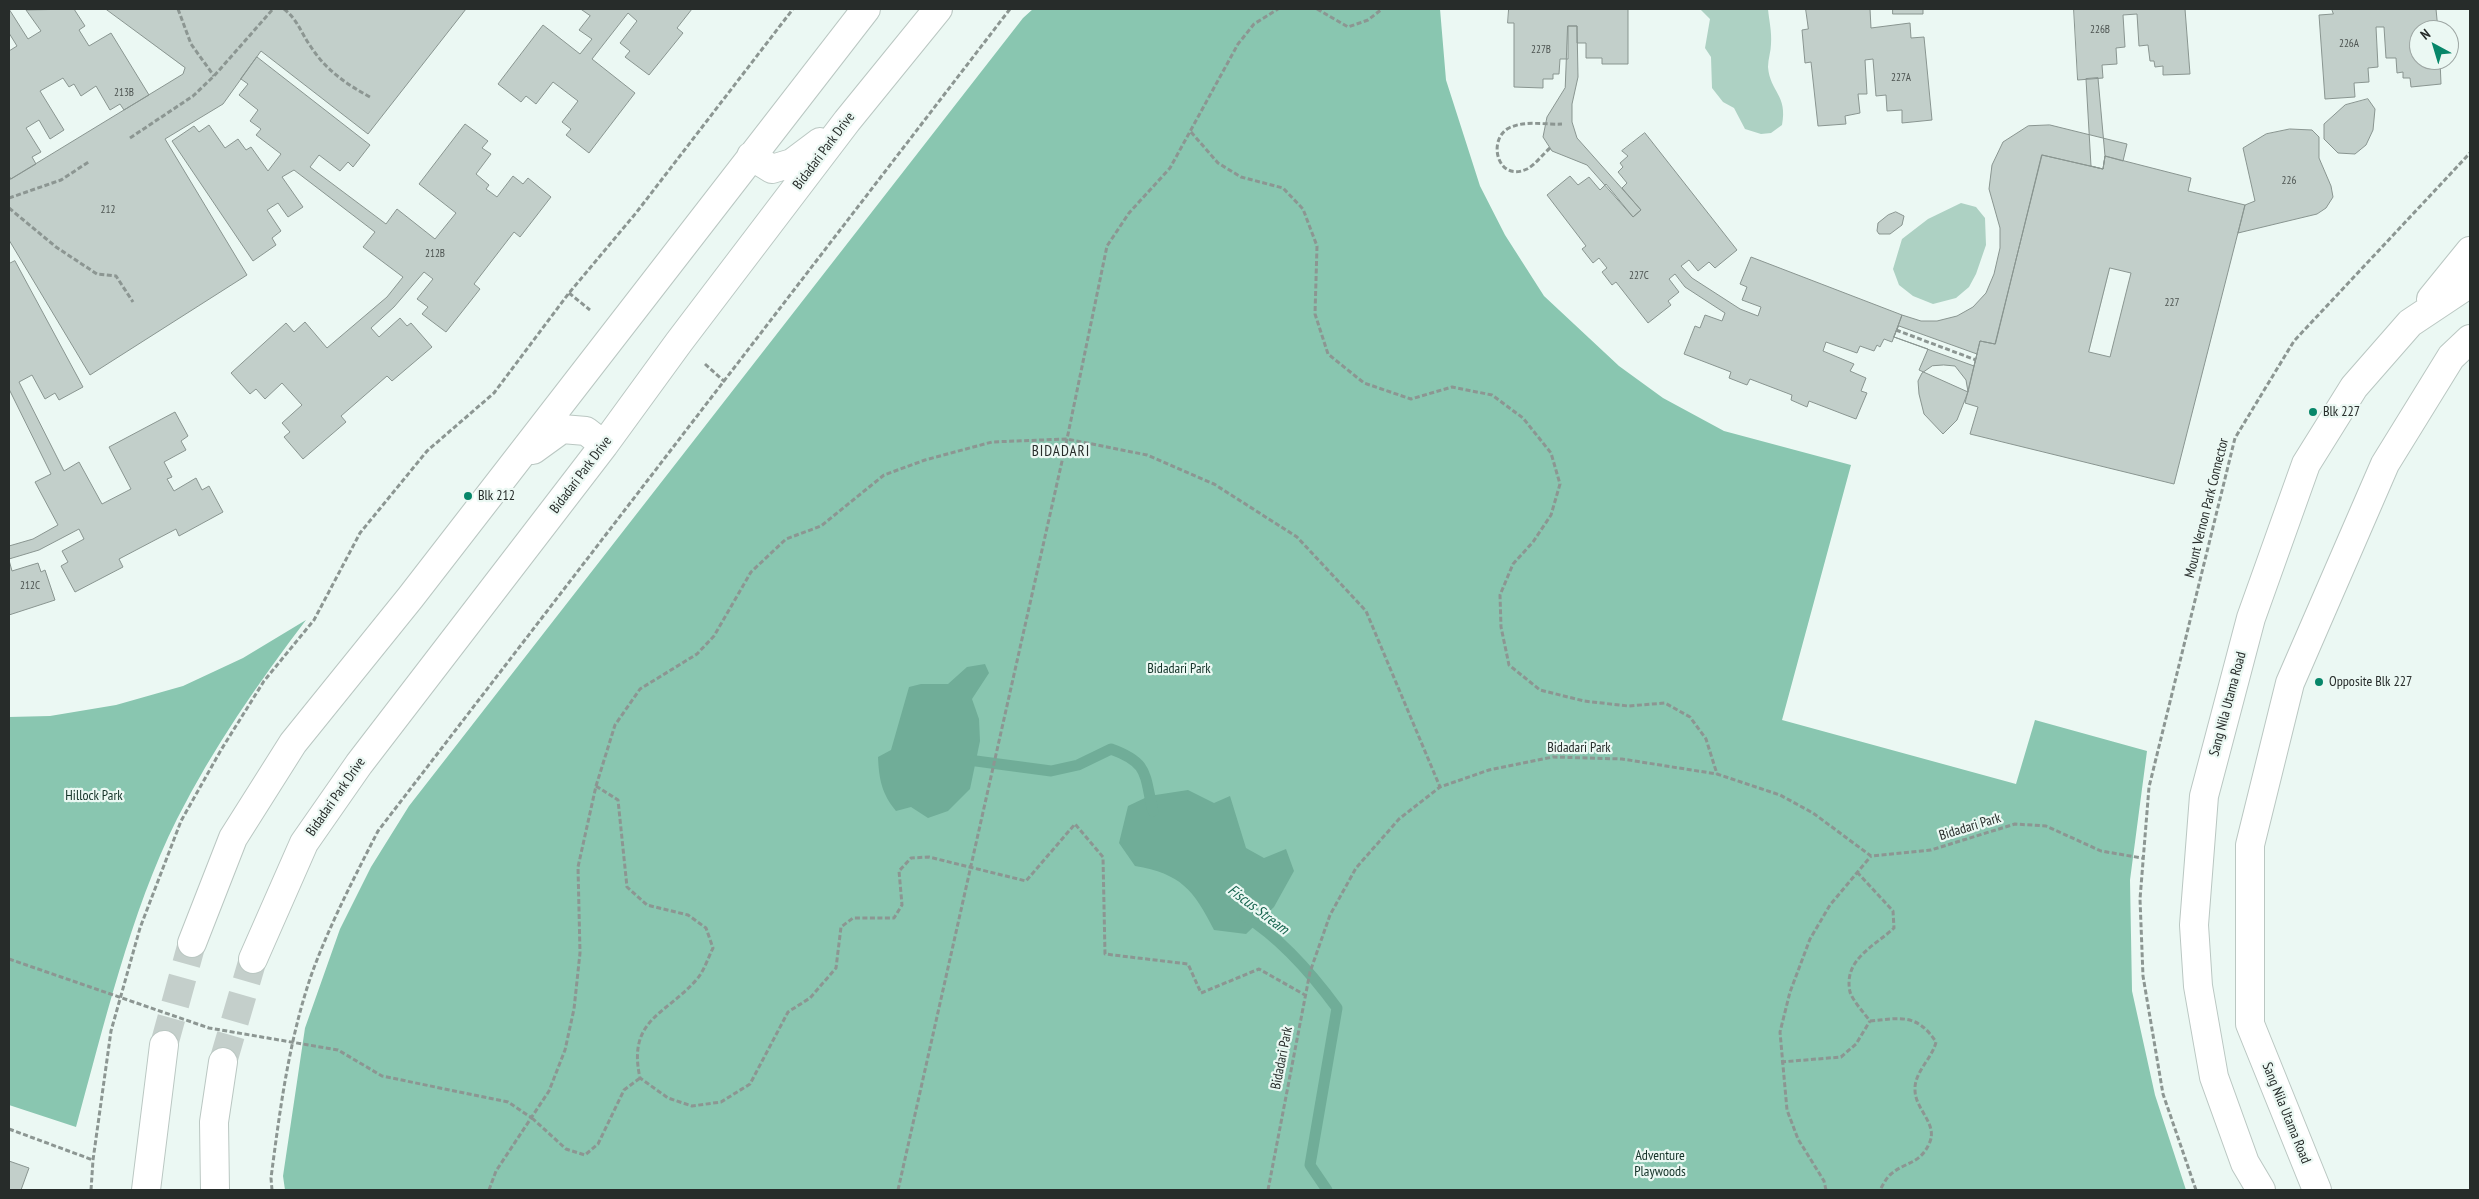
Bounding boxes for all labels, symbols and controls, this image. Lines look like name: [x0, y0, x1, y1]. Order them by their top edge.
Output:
north arrow: [2409, 20, 2459, 70]
house number: 226B: [2090, 23, 2110, 37]
text: N: [2417, 25, 2434, 43]
house number: 226A: [2339, 37, 2359, 51]
house number: 227B: [1531, 43, 1551, 57]
house number: 227A: [1891, 71, 1911, 85]
house number: 213B: [114, 86, 134, 100]
street label: Bidadari Park Drive: [790, 109, 858, 193]
house number: 226: [2282, 174, 2296, 188]
house number: 212: [101, 203, 115, 217]
house number: 212B: [425, 247, 445, 261]
house number: 227C: [1629, 269, 1649, 283]
house number: 227: [2165, 296, 2179, 310]
place label: Blk 227: [2323, 404, 2360, 420]
marker: Blk 227: [2307, 406, 2319, 418]
street label: Bidadari Park Drive: [547, 433, 615, 517]
street label: Mount Vernon Park Connector: [2182, 437, 2232, 579]
district label: BIDADARI: [1031, 443, 1091, 461]
place label: Blk 212: [478, 488, 515, 504]
marker: Blk 212: [462, 490, 474, 502]
house number: 212C: [20, 579, 40, 593]
street label: Sang Nila Utama Road: [2206, 650, 2250, 758]
park label: Bidadari Park: [1147, 661, 1211, 677]
place label: Opposite Blk 227: [2329, 674, 2412, 690]
marker: Opposite Blk 227: [2313, 676, 2325, 688]
street label: Bidadari Park: [1547, 740, 1611, 756]
street label: Bidadari Park Drive: [303, 754, 369, 840]
park label: Hillock Park: [65, 788, 123, 804]
street label: Bidadari Park: [1937, 810, 2003, 844]
water label: Fiscus Stream: [1224, 881, 1292, 939]
street label: Bidadari Park: [1268, 1025, 1296, 1091]
street label: Sang Nila Utama Road: [2258, 1060, 2314, 1166]
park label: Adventure Playwoods: [1634, 1148, 1686, 1180]

